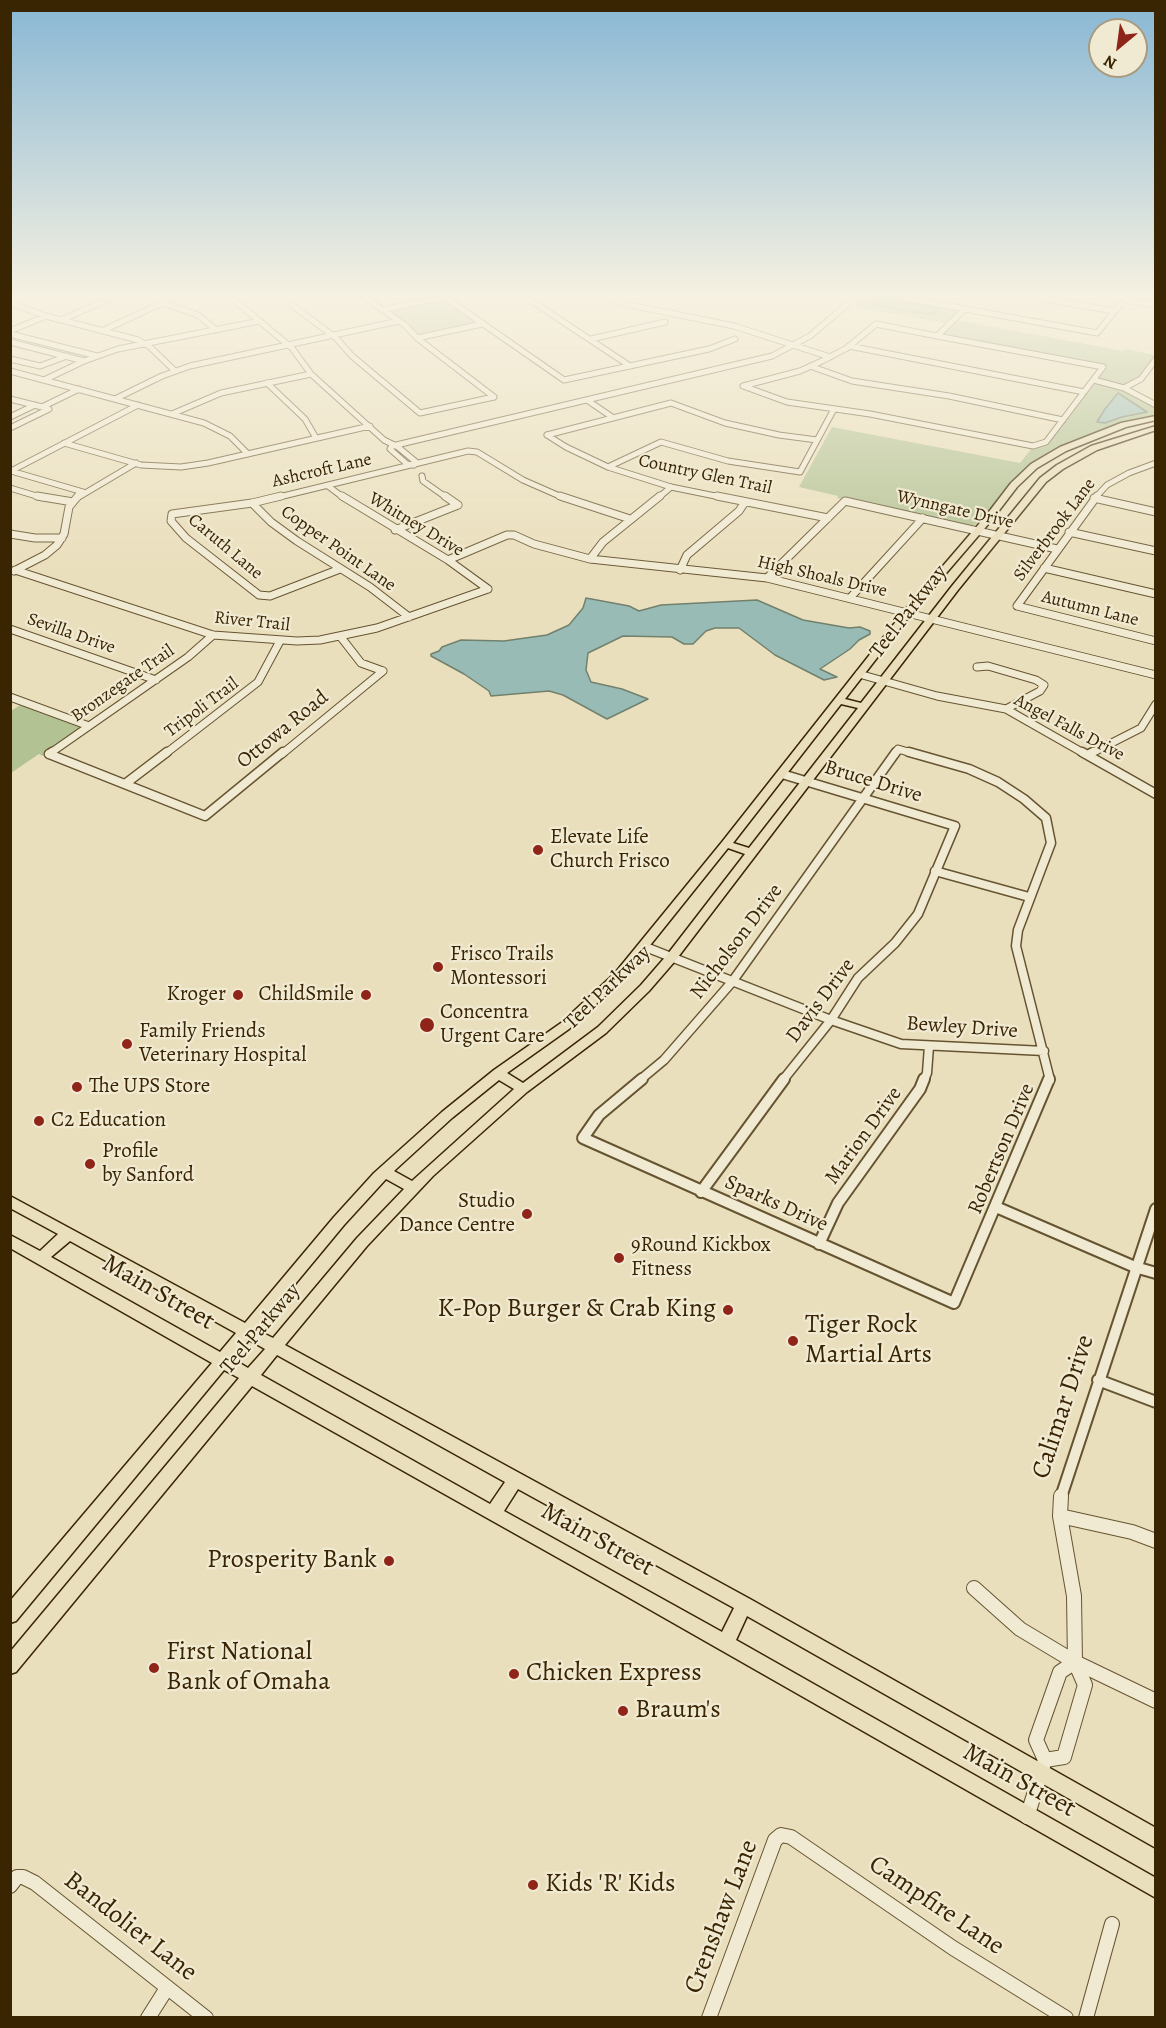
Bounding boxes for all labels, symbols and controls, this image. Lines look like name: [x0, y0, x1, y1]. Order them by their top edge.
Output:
north arrow: [1088, 18, 1148, 78]
text: N: [1100, 50, 1121, 74]
street label: Ashcroft Lane: [270, 449, 374, 493]
street label: Country Glen Trail: [636, 450, 774, 500]
street label: Silverbrook Lane: [1009, 474, 1101, 586]
street label: Wynngate Drive: [895, 486, 1015, 534]
street label: Whitney Drive: [365, 488, 467, 562]
street label: Copper Point Lane: [276, 501, 400, 597]
street label: Caruth Lane: [183, 510, 267, 584]
street label: High Shoals Drive: [755, 552, 889, 602]
street label: Teel Parkway: [865, 561, 953, 663]
street label: Autumn Lane: [1039, 586, 1141, 632]
street label: River Trail: [213, 607, 291, 637]
street label: Sevilla Drive: [24, 609, 118, 659]
street label: Bronzegate Trail: [67, 640, 179, 728]
street label: Tripoli Trail: [161, 673, 243, 743]
street label: Ottowa Road: [232, 685, 334, 775]
street label: Angel Falls Drive: [1010, 690, 1128, 766]
street label: Bruce Drive: [821, 755, 925, 809]
place label: Elevate Life Church Frisco: [550, 825, 670, 875]
marker: Elevate Life Church Frisco: [531, 843, 545, 857]
street label: Nicholson Drive: [685, 879, 789, 1005]
street label: Teel Parkway: [559, 940, 657, 1036]
place label: Frisco Trails Montessori: [450, 942, 554, 992]
street label: Davis Drive: [781, 954, 861, 1048]
marker: Frisco Trails Montessori: [431, 960, 445, 974]
place label: Kroger: [167, 982, 226, 1008]
place label: ChildSmile: [258, 982, 354, 1008]
marker: Kroger: [231, 988, 245, 1002]
marker: ChildSmile: [359, 988, 373, 1002]
place label: Concentra Urgent Care: [440, 1000, 545, 1050]
street label: Bewley Drive: [905, 1012, 1019, 1044]
marker: Concentra Urgent Care: [418, 1016, 436, 1034]
place label: Family Friends Veterinary Hospital: [139, 1019, 306, 1069]
marker: Family Friends Veterinary Hospital: [120, 1037, 134, 1051]
place label: The UPS Store: [89, 1074, 210, 1100]
marker: The UPS Store: [70, 1080, 84, 1094]
street label: Robertson Drive: [963, 1080, 1041, 1218]
street label: Marion Drive: [820, 1082, 908, 1190]
place label: C2 Education: [51, 1108, 166, 1134]
marker: C2 Education: [32, 1114, 46, 1128]
place label: Profile by Sanford: [102, 1139, 194, 1189]
marker: Profile by Sanford: [83, 1157, 97, 1171]
street label: Sparks Drive: [721, 1170, 831, 1238]
place label: Studio Dance Centre: [399, 1189, 515, 1239]
marker: Studio Dance Centre: [520, 1207, 534, 1221]
place label: 9Round Kickbox Fitness: [631, 1233, 771, 1283]
street label: Main Street: [96, 1248, 220, 1338]
marker: 9Round Kickbox Fitness: [612, 1251, 626, 1265]
street label: Teel Parkway: [216, 1278, 306, 1380]
place label: K-Pop Burger & Crab King: [438, 1294, 716, 1326]
marker: K-Pop Burger & Crab King: [721, 1303, 735, 1317]
place label: Tiger Rock Martial Arts: [805, 1310, 932, 1372]
street label: Calimar Drive: [1026, 1331, 1102, 1483]
marker: Tiger Rock Martial Arts: [786, 1334, 800, 1348]
street label: Main Street: [535, 1496, 659, 1584]
place label: Prosperity Bank: [207, 1545, 377, 1577]
marker: Prosperity Bank: [382, 1554, 396, 1568]
place label: First National Bank of Omaha: [166, 1637, 330, 1698]
place label: Chicken Express: [526, 1658, 702, 1690]
marker: First National Bank of Omaha: [147, 1661, 161, 1675]
marker: Chicken Express: [507, 1667, 521, 1681]
place label: Braum's: [635, 1695, 721, 1727]
marker: Braum's: [616, 1704, 630, 1718]
street label: Main Street: [957, 1737, 1081, 1825]
street label: Crenshaw Lane: [678, 1836, 766, 1998]
street label: Campfire Lane: [862, 1849, 1010, 1963]
street label: Bandolier Lane: [57, 1865, 203, 1989]
place label: Kids 'R' Kids: [545, 1869, 675, 1901]
marker: Kids 'R' Kids: [526, 1878, 540, 1892]

